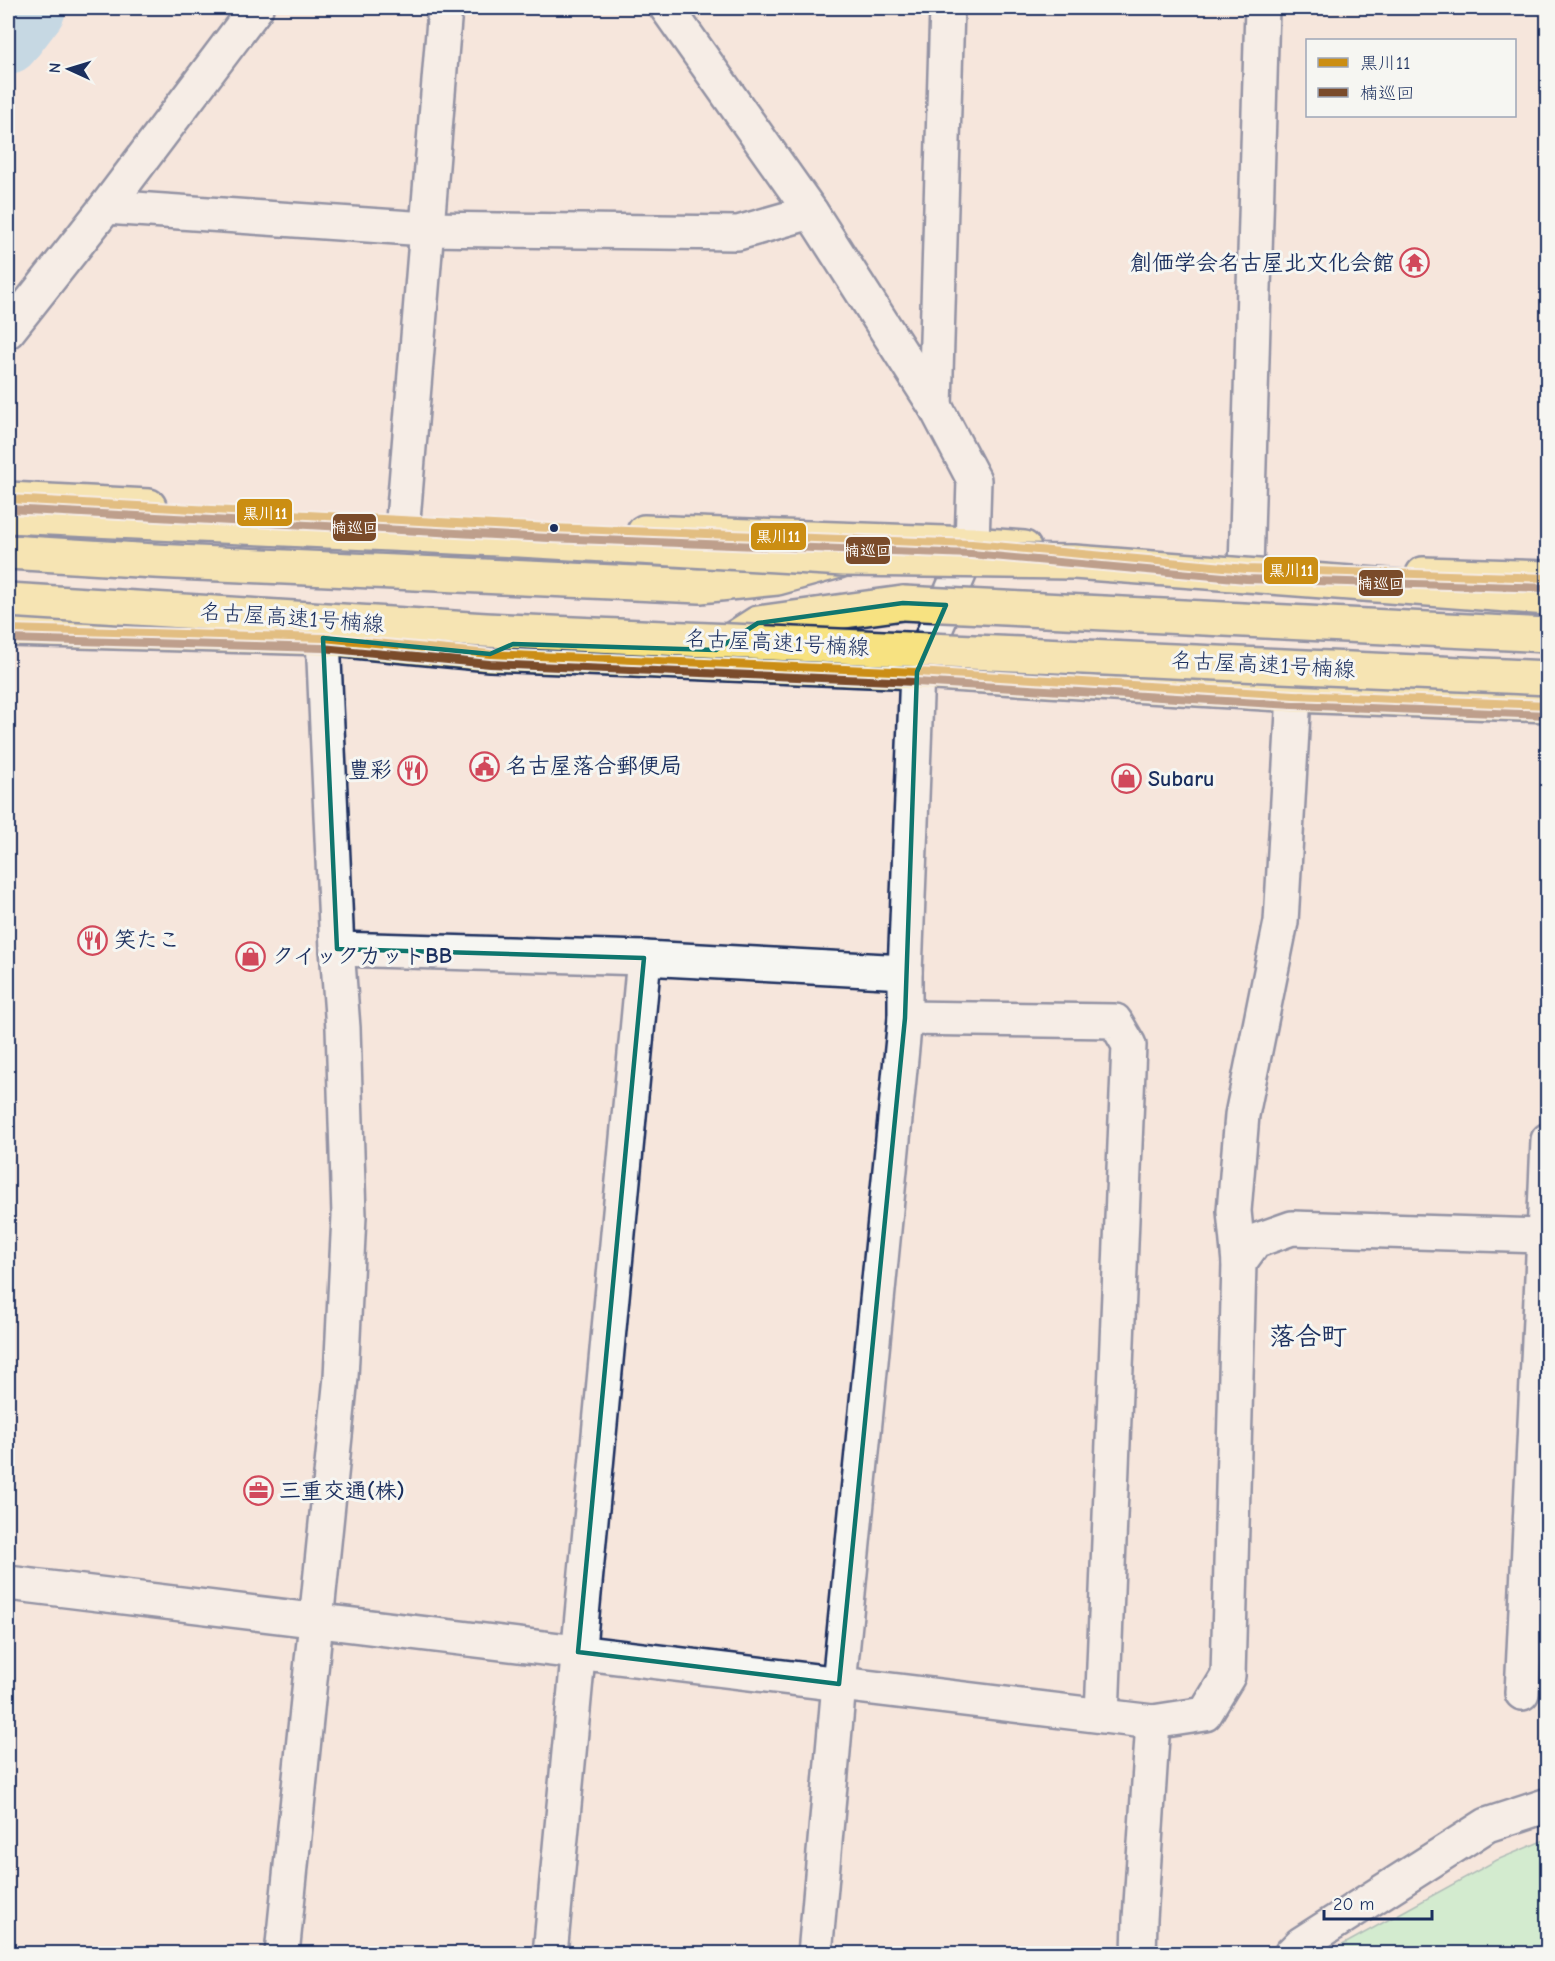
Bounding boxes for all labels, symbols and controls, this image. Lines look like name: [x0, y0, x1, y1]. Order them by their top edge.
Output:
north arrow: [39, 39, 99, 99]
legend: [1306, 39, 1516, 117]
text: 黒川11: [1360, 53, 1410, 74]
text: N: [46, 62, 64, 74]
text: 楠巡回: [1360, 83, 1414, 104]
temple icon: 創価学会名古屋北文化会館: [1399, 247, 1431, 279]
place label: 創価学会名古屋北文化会館: [1130, 250, 1394, 276]
line badge: 黒川11: [236, 498, 293, 527]
text: 黒川11: [243, 505, 287, 523]
line badge: 楠巡回: [332, 513, 377, 542]
text: 楠巡回: [331, 519, 379, 537]
unlabelled marker: [548, 522, 560, 534]
line badge: 黒川11: [750, 522, 807, 551]
text: 黒川11: [756, 528, 800, 546]
line badge: 楠巡回: [845, 536, 891, 565]
text: 楠巡回: [844, 542, 892, 560]
line badge: 黒川11: [1263, 556, 1319, 585]
text: 黒川11: [1269, 562, 1313, 580]
line badge: 楠巡回: [1358, 569, 1404, 597]
text: 楠巡回: [1357, 575, 1405, 593]
street label: 名古屋高速1号楠線: [199, 599, 385, 637]
street label: 名古屋高速1号楠線: [684, 625, 870, 661]
street label: 名古屋高速1号楠線: [1170, 647, 1356, 683]
public building icon: 名古屋落合郵便局: [469, 750, 501, 782]
place label: 名古屋落合郵便局: [506, 753, 682, 779]
restaurant icon: 豊彩: [397, 754, 429, 786]
place label: 豊彩: [348, 757, 392, 783]
shop icon: Subaru: [1111, 763, 1143, 795]
place label: Subaru: [1148, 766, 1214, 792]
restaurant icon: 笑たこ: [77, 924, 109, 956]
place label: 笑たこ: [114, 927, 180, 953]
shop icon: クイックカットBB: [235, 940, 267, 972]
place label: クイックカットBB: [272, 943, 452, 969]
district label: 落合町: [1269, 1322, 1347, 1352]
office icon: 三重交通(株): [242, 1475, 274, 1507]
place label: 三重交通(株): [279, 1478, 405, 1504]
scale bar: [1324, 1883, 1432, 1921]
text: 20 m: [1333, 1894, 1374, 1915]

